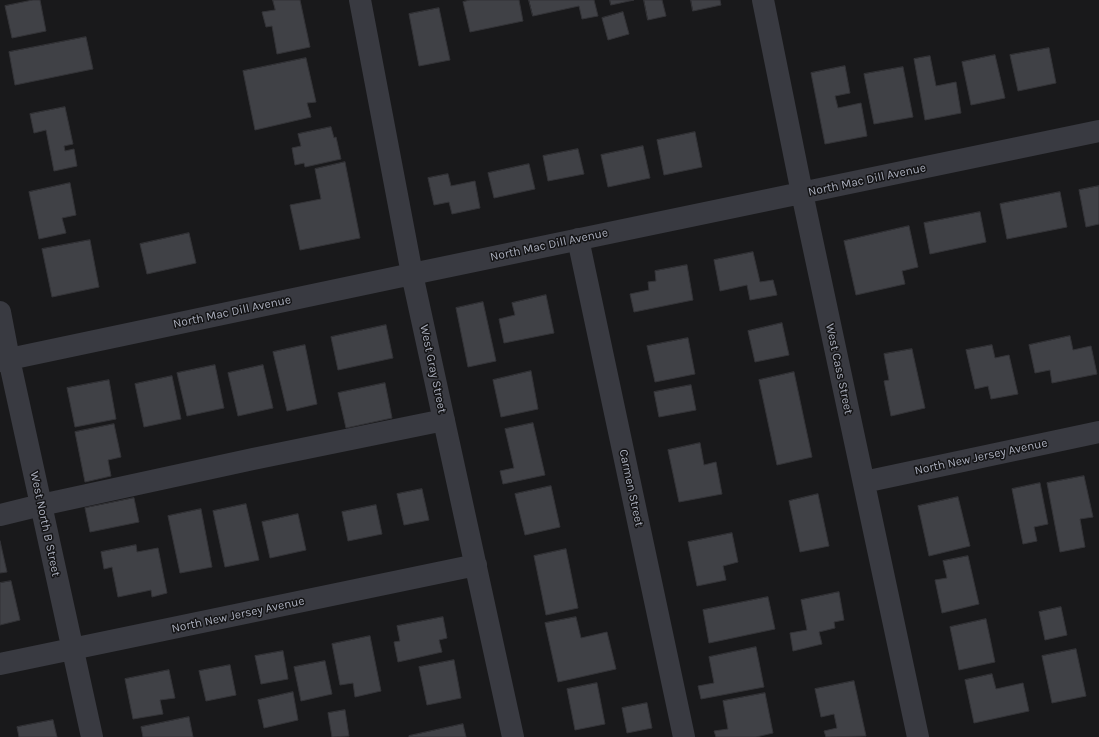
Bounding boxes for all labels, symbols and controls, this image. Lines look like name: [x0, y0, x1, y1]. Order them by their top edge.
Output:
street label: North Mac Dill Avenue: [807, 160, 927, 200]
street label: North Mac Dill Avenue: [489, 225, 609, 265]
street label: North Mac Dill Avenue: [172, 292, 292, 332]
street label: West Cass Street: [822, 322, 856, 416]
street label: West Gray Street: [417, 323, 449, 415]
street label: North New Jersey Avenue: [913, 436, 1049, 478]
street label: Carmen Street: [616, 448, 646, 528]
street label: West North B Street: [27, 470, 63, 578]
street label: North New Jersey Avenue: [170, 594, 306, 636]

